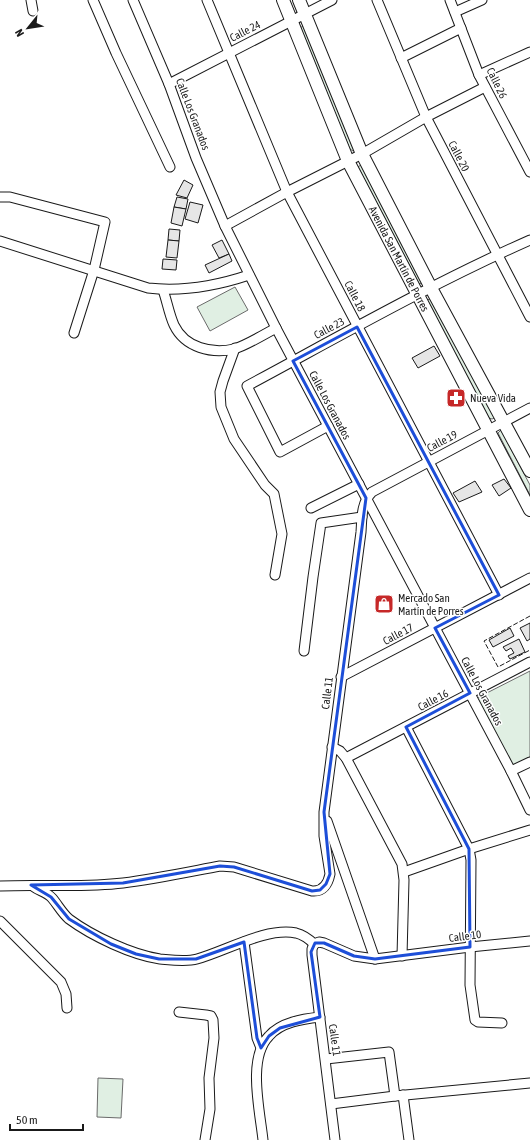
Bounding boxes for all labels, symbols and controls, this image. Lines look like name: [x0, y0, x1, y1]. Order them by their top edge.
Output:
north arrow: [8, 8, 48, 48]
street label: Calle 24: [228, 18, 262, 44]
text: N: [13, 27, 26, 39]
street label: Calle 26: [484, 66, 510, 100]
street label: Calle Los Granados: [174, 76, 212, 152]
street label: Calle 20: [446, 139, 472, 173]
street label: Avenida San Martín de Porres: [367, 204, 431, 314]
street label: Calle 18: [342, 279, 368, 313]
street label: Calle 23: [312, 315, 346, 341]
street label: Calle Los Granados: [307, 369, 353, 441]
pharmacy icon: Nueva Vida: [445, 387, 467, 409]
place label: Nueva Vida: [470, 392, 516, 404]
street label: Calle 19: [425, 428, 459, 454]
place label: Mercado San Martín de Porres: [398, 592, 464, 617]
shop icon: Mercado San Martín de Porres: [373, 593, 395, 615]
street label: Calle 17: [381, 621, 415, 647]
street label: Calle Los Granados: [459, 655, 505, 727]
street label: Calle 11: [319, 676, 335, 710]
street label: Calle 16: [416, 687, 450, 713]
street label: Calle 10: [448, 928, 482, 944]
street label: Calle 11: [327, 1023, 343, 1057]
scale bar: [10, 1106, 83, 1132]
text: 50 m: [16, 1113, 38, 1127]

